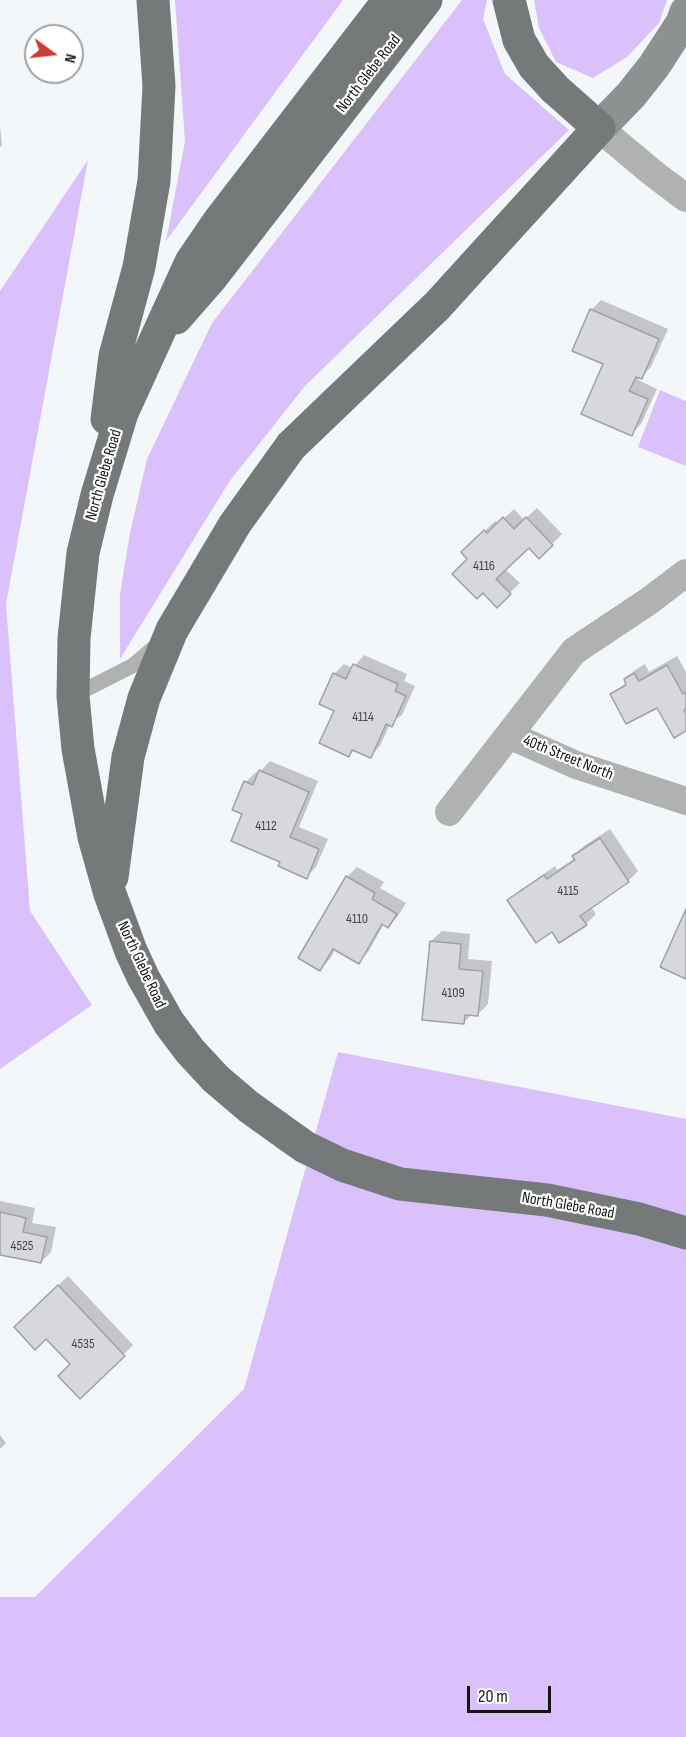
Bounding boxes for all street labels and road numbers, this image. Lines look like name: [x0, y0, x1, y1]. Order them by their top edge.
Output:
street label: North Glebe Road: [333, 31, 405, 117]
street label: North Glebe Road: [82, 427, 126, 523]
street label: 40th Street North: [520, 731, 616, 785]
street label: North Glebe Road: [113, 919, 169, 1011]
street label: North Glebe Road: [520, 1188, 616, 1224]

